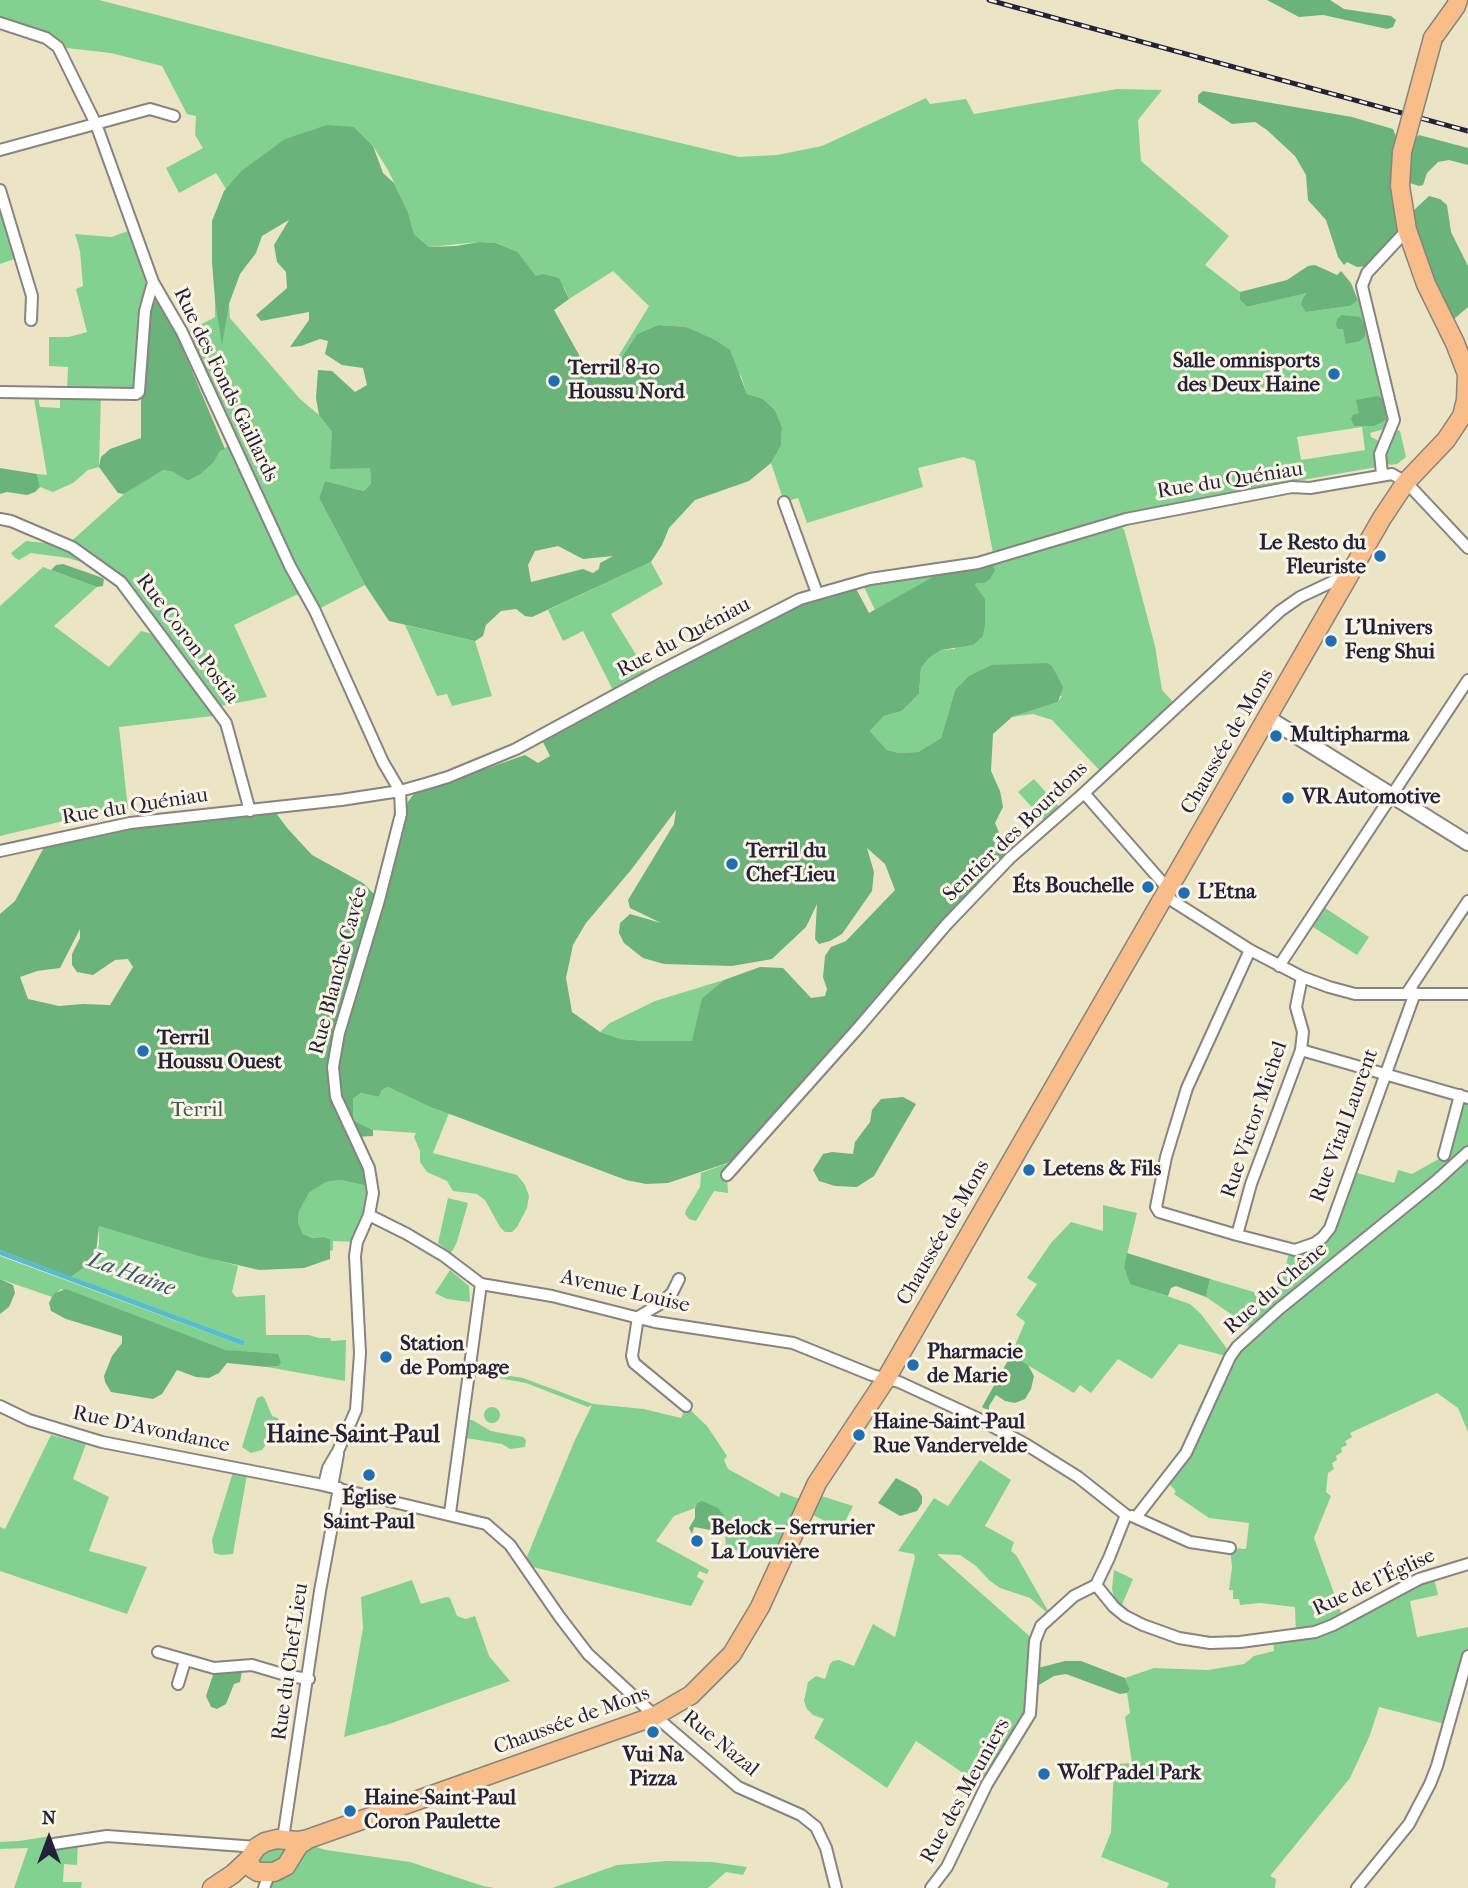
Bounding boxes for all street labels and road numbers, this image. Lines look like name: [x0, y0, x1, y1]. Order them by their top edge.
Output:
street label: Rue des Fonds Gaillards: [167, 284, 283, 486]
street label: Rue du Quéniau: [1155, 457, 1305, 505]
street label: Rue Coron Postia: [130, 569, 244, 709]
street label: Rue du Quéniau: [613, 592, 755, 684]
street label: Chaussée de Mons: [1176, 665, 1280, 819]
street label: Sentier des Bourdons: [938, 757, 1094, 907]
street label: Rue du Quéniau: [60, 783, 210, 831]
street label: Rue Blanche Cavée: [304, 884, 374, 1058]
street label: Rue Victor Michel: [1216, 1038, 1294, 1202]
street label: Rue Vital Laurent: [1305, 1046, 1385, 1206]
street label: Chaussée de Mons: [892, 1156, 996, 1310]
street label: Rue du Chêne: [1219, 1237, 1333, 1341]
street label: Avenue Louise: [558, 1265, 692, 1319]
street label: Rue D'Avondance: [70, 1401, 232, 1459]
street label: Rue de l'Église: [1309, 1544, 1439, 1622]
street label: Rue du Chef-Lieu: [267, 1582, 315, 1742]
street label: Chaussée de Mons: [491, 1681, 653, 1761]
street label: Rue Nazal: [676, 1705, 764, 1783]
street label: Rue des Meuniers: [916, 1714, 1016, 1868]

